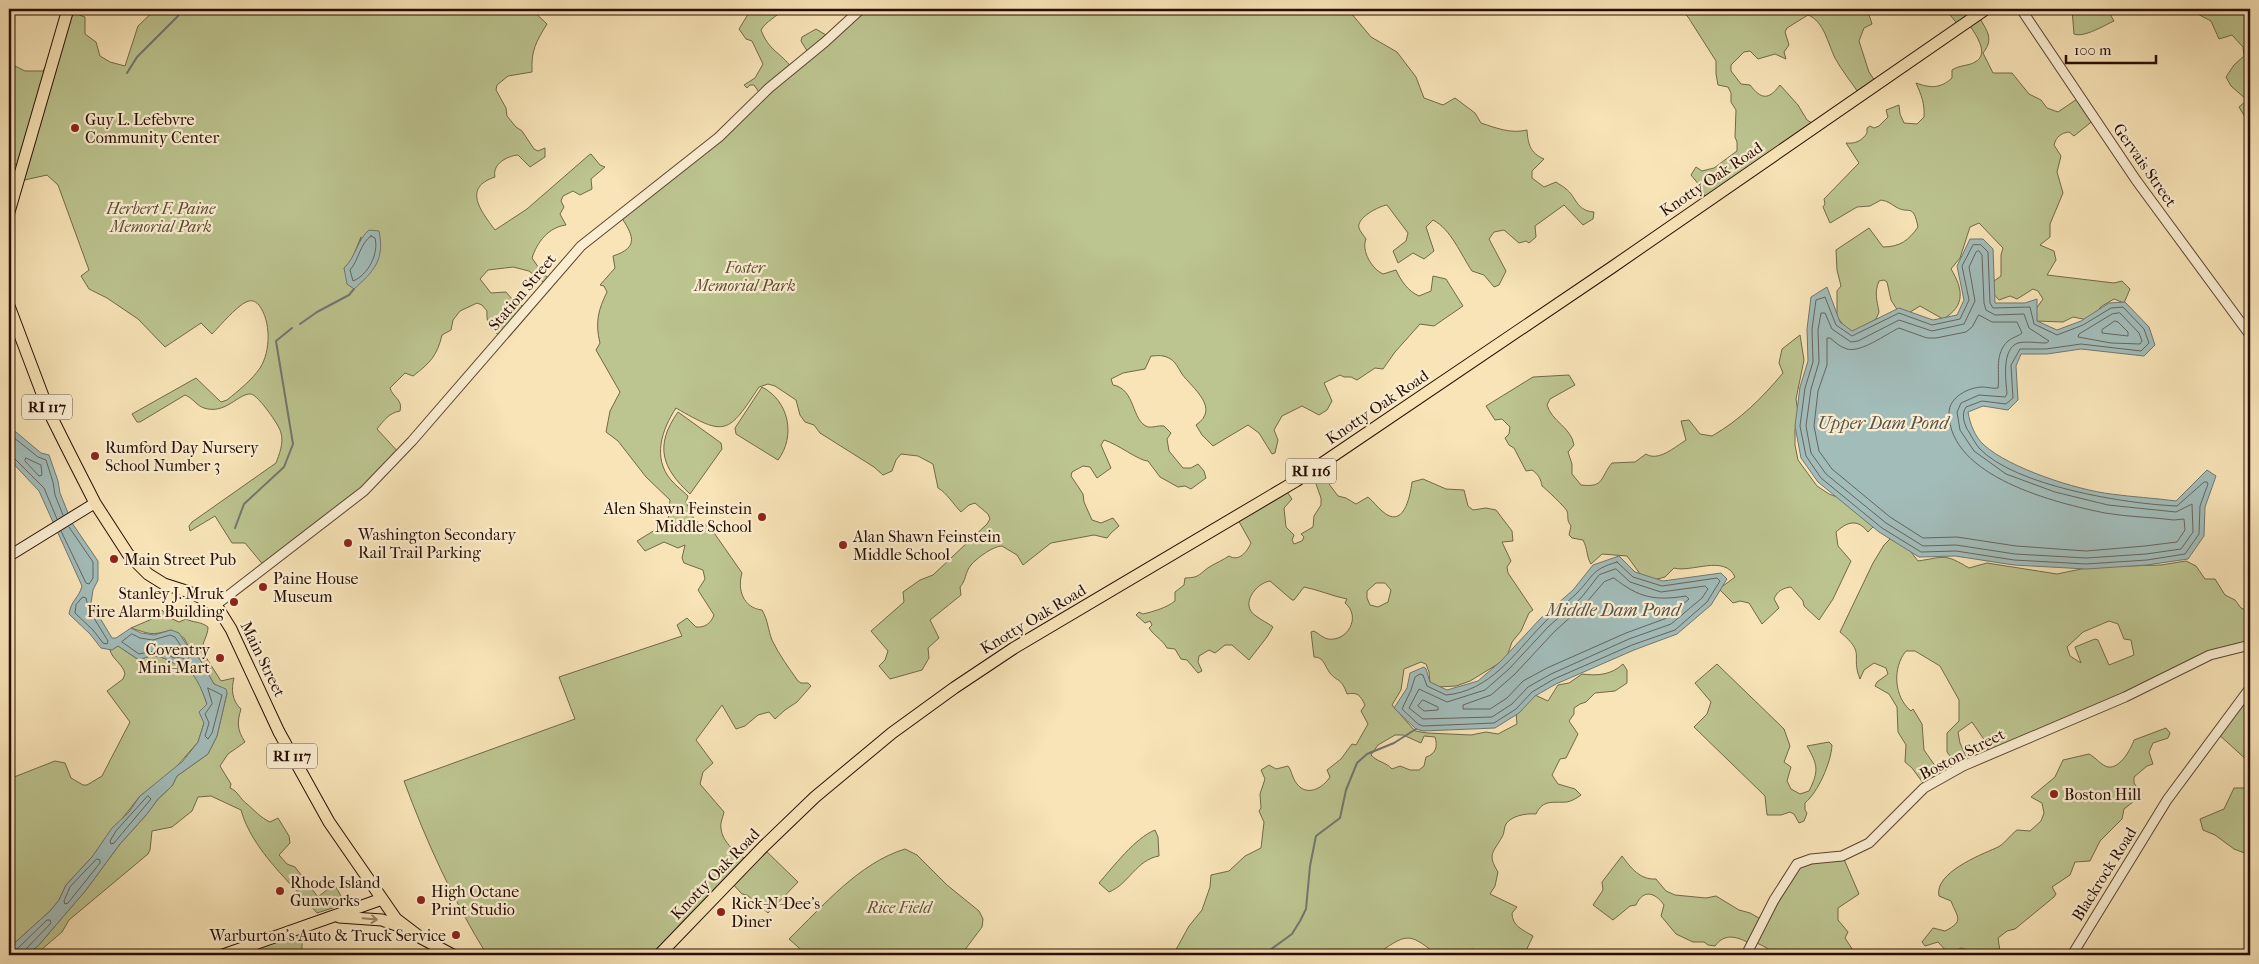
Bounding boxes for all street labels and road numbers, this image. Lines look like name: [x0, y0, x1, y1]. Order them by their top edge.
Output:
street label: Gervais Street: [2109, 120, 2181, 211]
street label: Knotty Oak Road: [1656, 138, 1766, 220]
street label: Station Street: [484, 249, 560, 334]
street label: Knotty Oak Road: [1322, 366, 1432, 448]
road number: RI 117: [22, 394, 72, 420]
road number: RI 116: [1286, 458, 1336, 484]
street label: Knotty Oak Road: [977, 580, 1089, 658]
street label: Main Street: [237, 618, 290, 700]
street label: Boston Street: [1916, 724, 2008, 784]
road number: RI 117: [267, 744, 317, 768]
street label: Blackrock Road: [2068, 823, 2140, 924]
street label: Knotty Oak Road: [667, 824, 764, 924]

